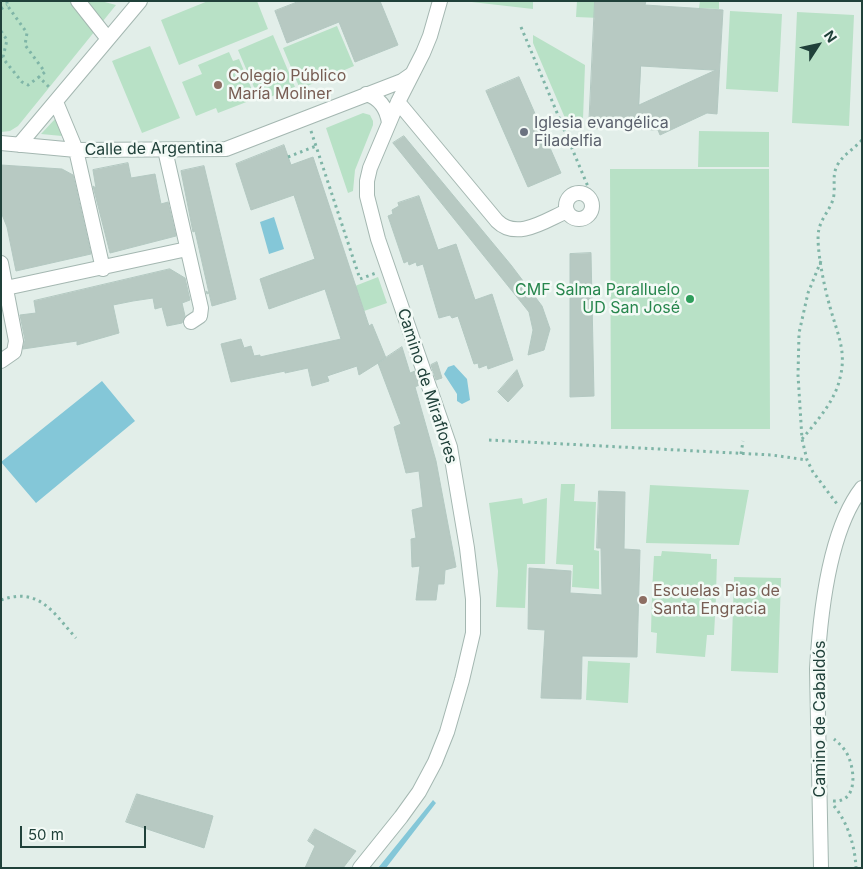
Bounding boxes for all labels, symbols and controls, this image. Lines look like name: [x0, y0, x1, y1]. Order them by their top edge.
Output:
north arrow: [793, 20, 843, 70]
text: N: [821, 27, 841, 45]
place label: Colegio Público María Moliner: [228, 66, 346, 104]
marker: Colegio Público María Moliner: [212, 79, 224, 91]
place label: Iglesia evangélica Filadelfia: [534, 113, 669, 151]
marker: Iglesia evangélica Filadelfia: [518, 126, 530, 138]
street label: Calle de Argentina: [84, 138, 224, 160]
place label: CMF Salma Paralluelo UD San José: [515, 280, 680, 318]
marker: CMF Salma Paralluelo UD San José: [684, 293, 696, 305]
street label: Camino de Miraflores: [393, 306, 461, 466]
place label: Escuelas Pias de Santa Engracia: [653, 581, 780, 619]
marker: Escuelas Pias de Santa Engracia: [637, 594, 649, 606]
street label: Camino de Cabaldós: [810, 640, 830, 798]
scale bar: [22, 816, 149, 848]
text: 50 m: [28, 825, 64, 844]

